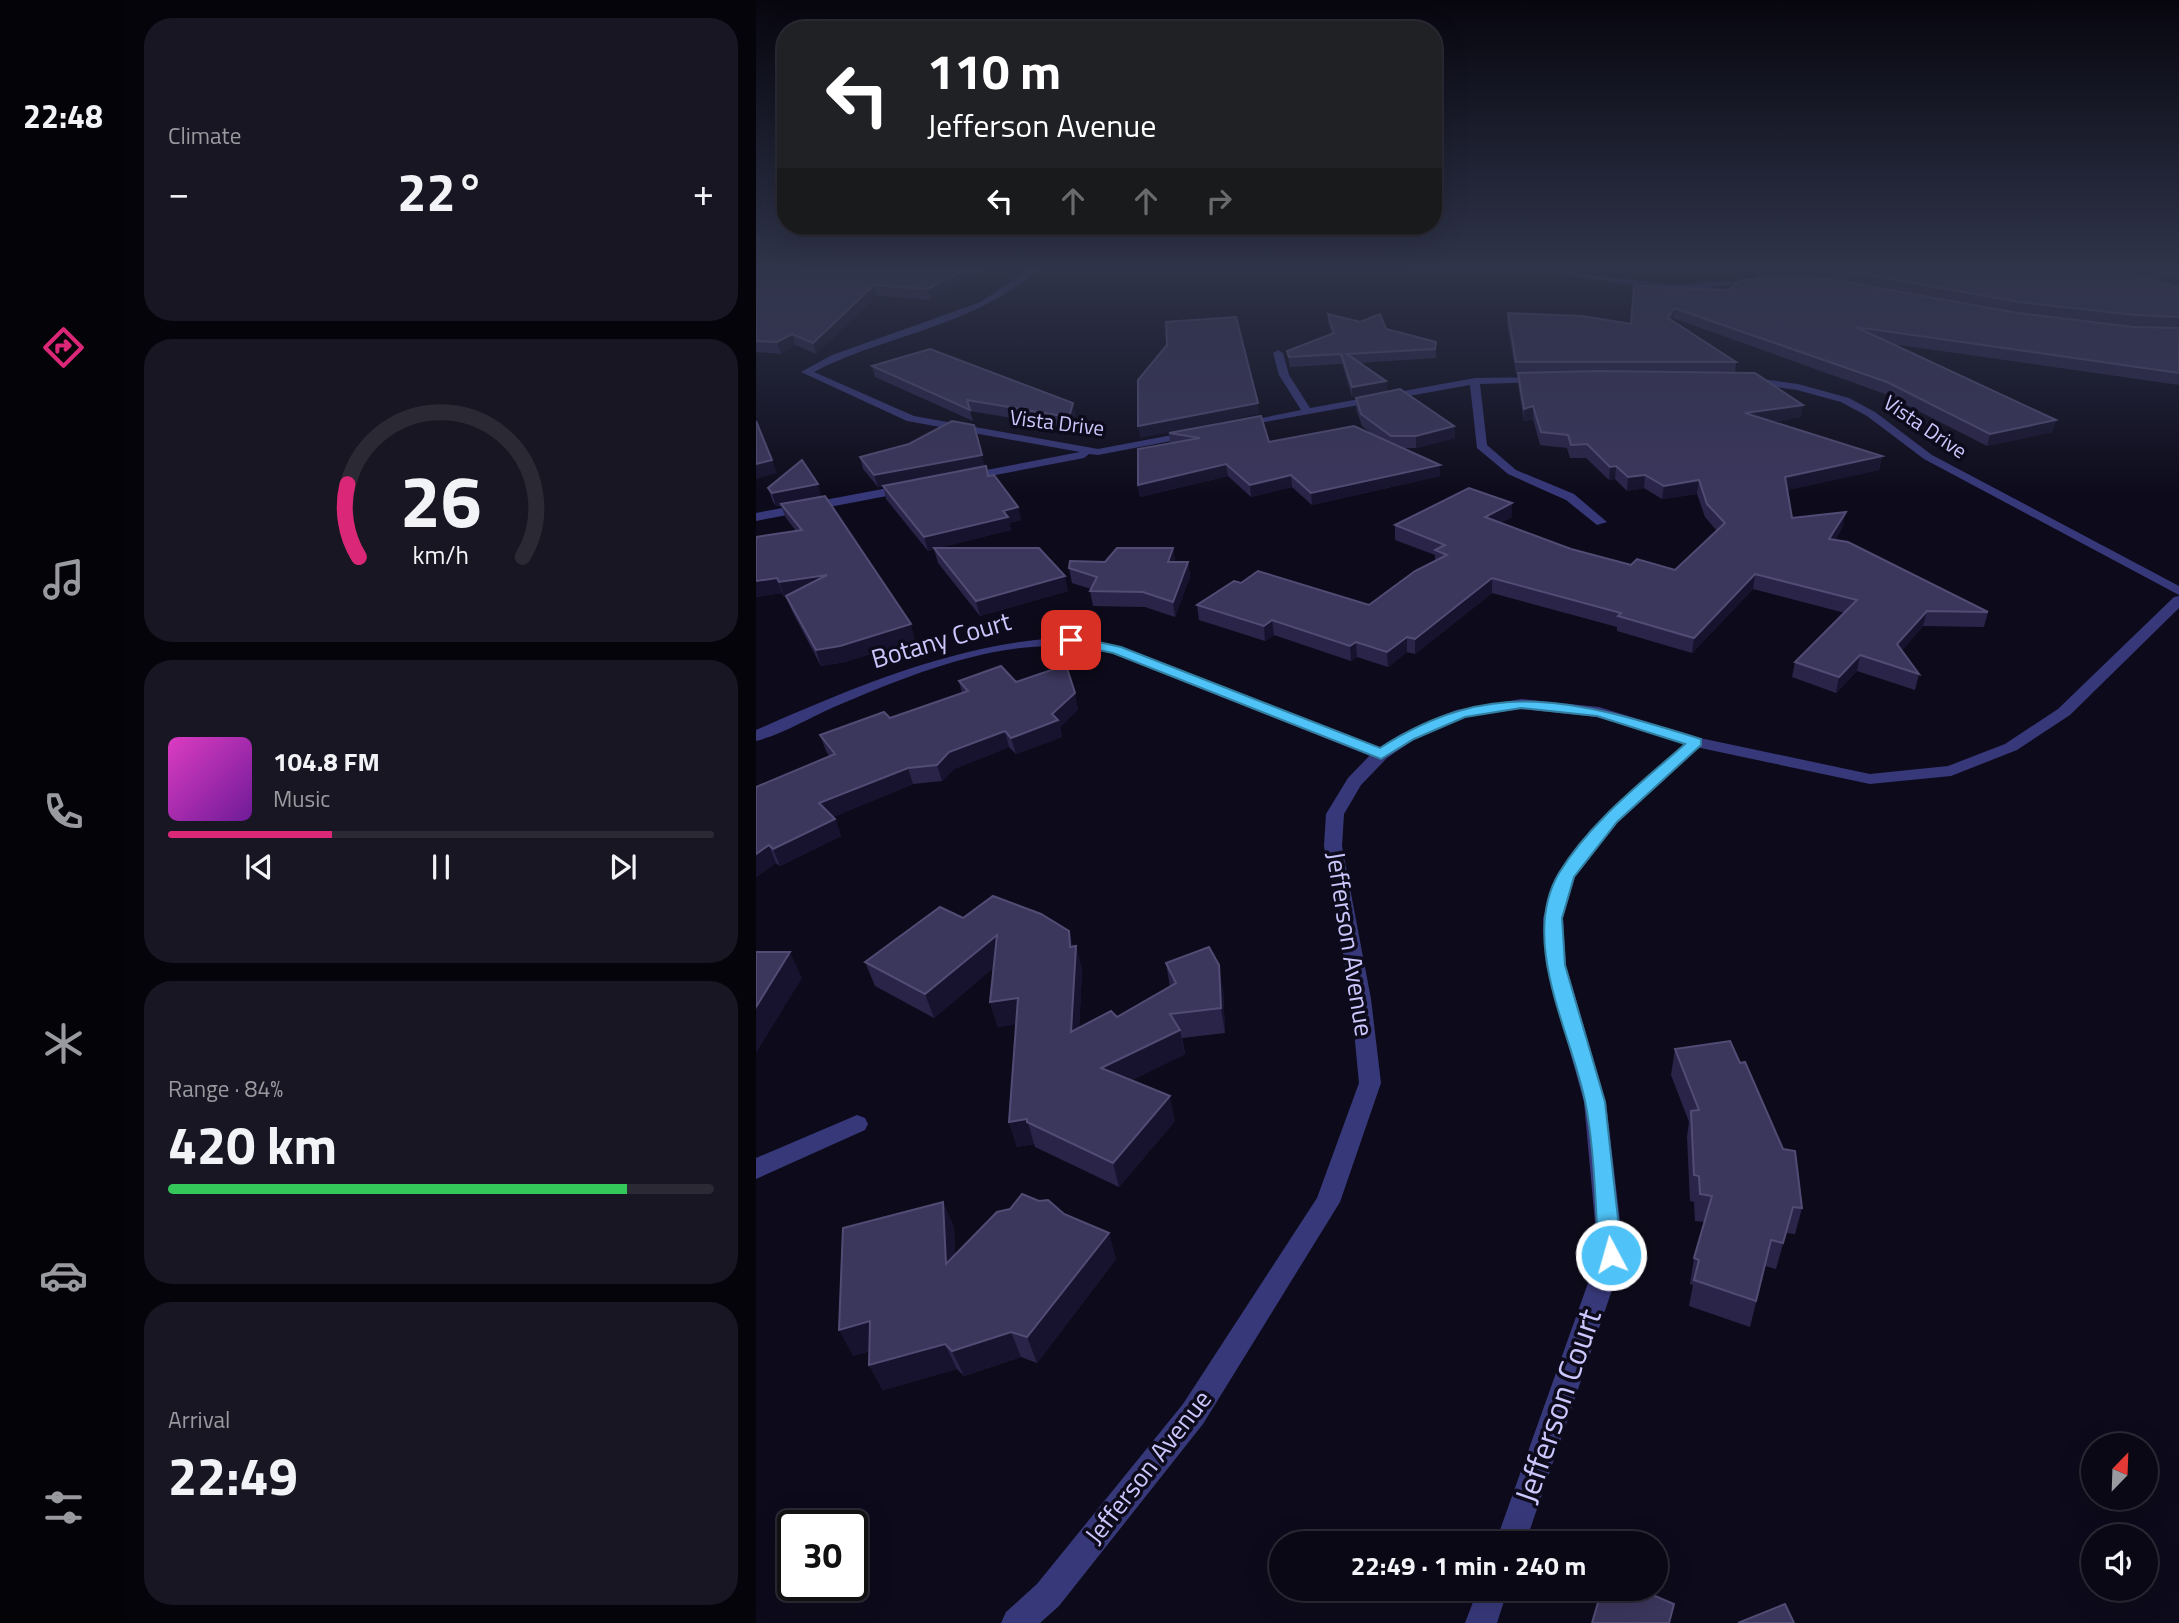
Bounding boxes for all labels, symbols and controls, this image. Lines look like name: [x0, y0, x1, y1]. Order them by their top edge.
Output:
text: 110 m: [927, 33, 1061, 108]
icon: left: [812, 49, 903, 140]
text: 22:48: [23, 92, 103, 140]
text: Jefferson Avenue: [927, 101, 1156, 149]
text: Climate: [168, 118, 241, 153]
text: 22°: [397, 152, 485, 231]
text: −: [168, 163, 189, 221]
text: +: [693, 163, 714, 221]
icon: left: [981, 182, 1019, 220]
icon: ahead: [1054, 182, 1092, 220]
icon: ahead: [1127, 182, 1165, 220]
icon: right: [1200, 182, 1238, 220]
icon: directions: [39, 323, 88, 372]
street label: Vista Drive: [1877, 386, 1974, 466]
street label: Vista Drive: [1008, 400, 1106, 444]
text: 26: [400, 445, 482, 555]
text: km/h: [413, 535, 469, 573]
icon: music: [39, 555, 88, 604]
street label: Botany Court: [867, 601, 1015, 678]
pin: [1041, 610, 1101, 670]
icon: arrive: [1052, 621, 1090, 659]
text: 104.8 FM: [273, 742, 380, 781]
text: Music: [273, 781, 330, 816]
icon: phone: [39, 787, 88, 836]
icon: previous: [240, 848, 278, 886]
icon: pause: [422, 848, 460, 886]
icon: next: [604, 848, 642, 886]
street label: Jefferson Avenue: [1317, 849, 1384, 1039]
icon: climate: [39, 1019, 88, 1068]
text: Range · 84%: [168, 1071, 283, 1106]
text: 420 km: [168, 1105, 337, 1184]
position arrow: [1574, 1218, 1648, 1292]
icon: car: [39, 1251, 88, 1300]
street label: Jefferson Court: [1501, 1302, 1613, 1509]
street label: Jefferson Avenue: [1075, 1381, 1220, 1552]
text: Arrival: [168, 1402, 230, 1437]
north arrow: [2081, 1433, 2158, 1510]
map controls: [2081, 1433, 2158, 1601]
text: 22:49: [168, 1436, 298, 1515]
icon: filters: [39, 1483, 88, 1532]
speed limit sign: 30: [777, 1510, 868, 1601]
button: sound: [2081, 1524, 2158, 1601]
text: 22:49 · 1 min · 240 m: [1351, 1546, 1586, 1585]

